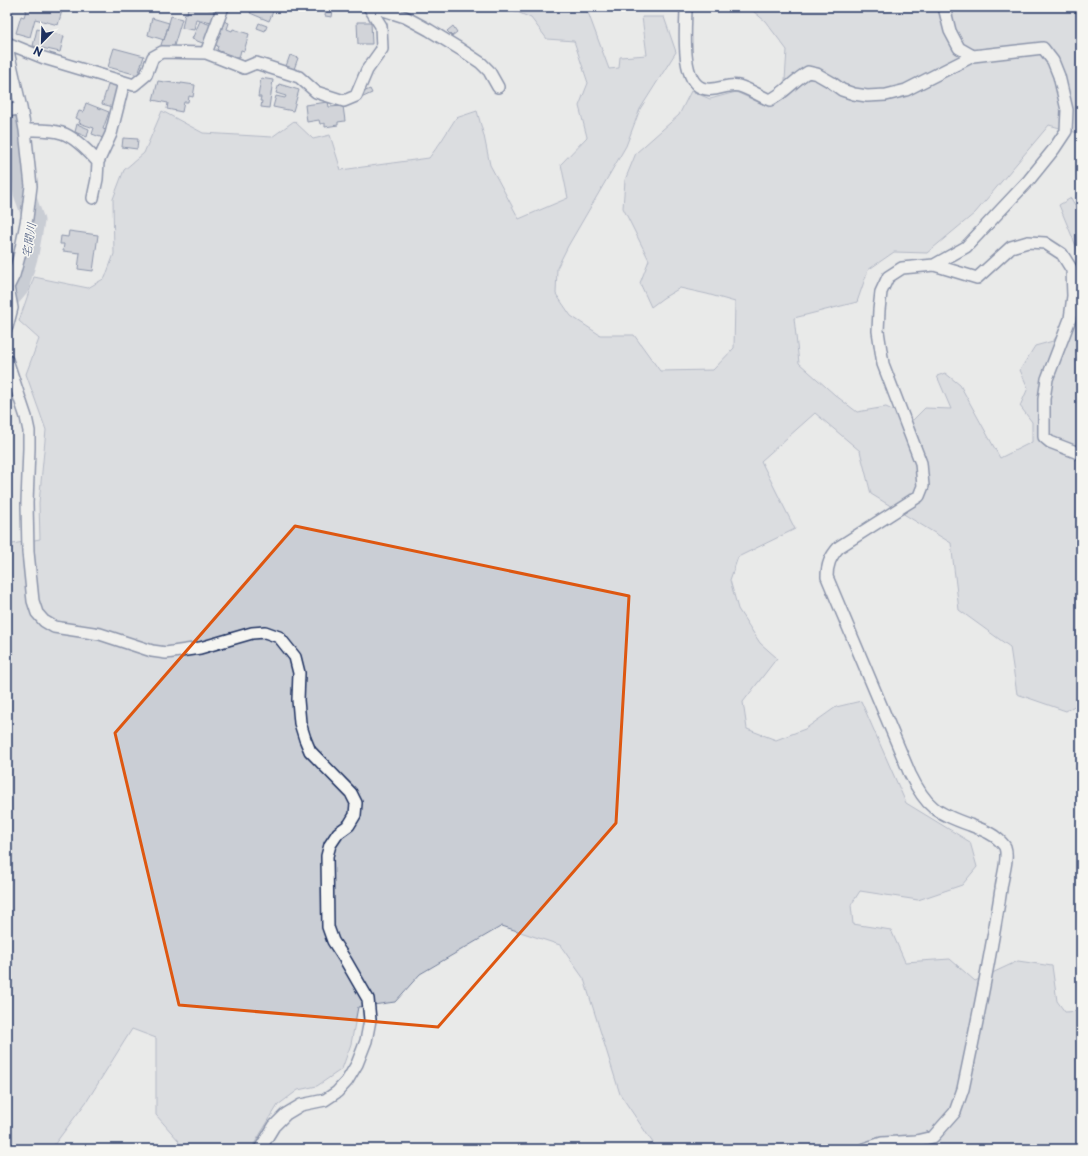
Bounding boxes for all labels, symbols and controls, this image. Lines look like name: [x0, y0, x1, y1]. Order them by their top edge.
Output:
north arrow: [22, 22, 62, 62]
text: N: [30, 42, 45, 61]
water label: 宅間川: [16, 221, 40, 259]

